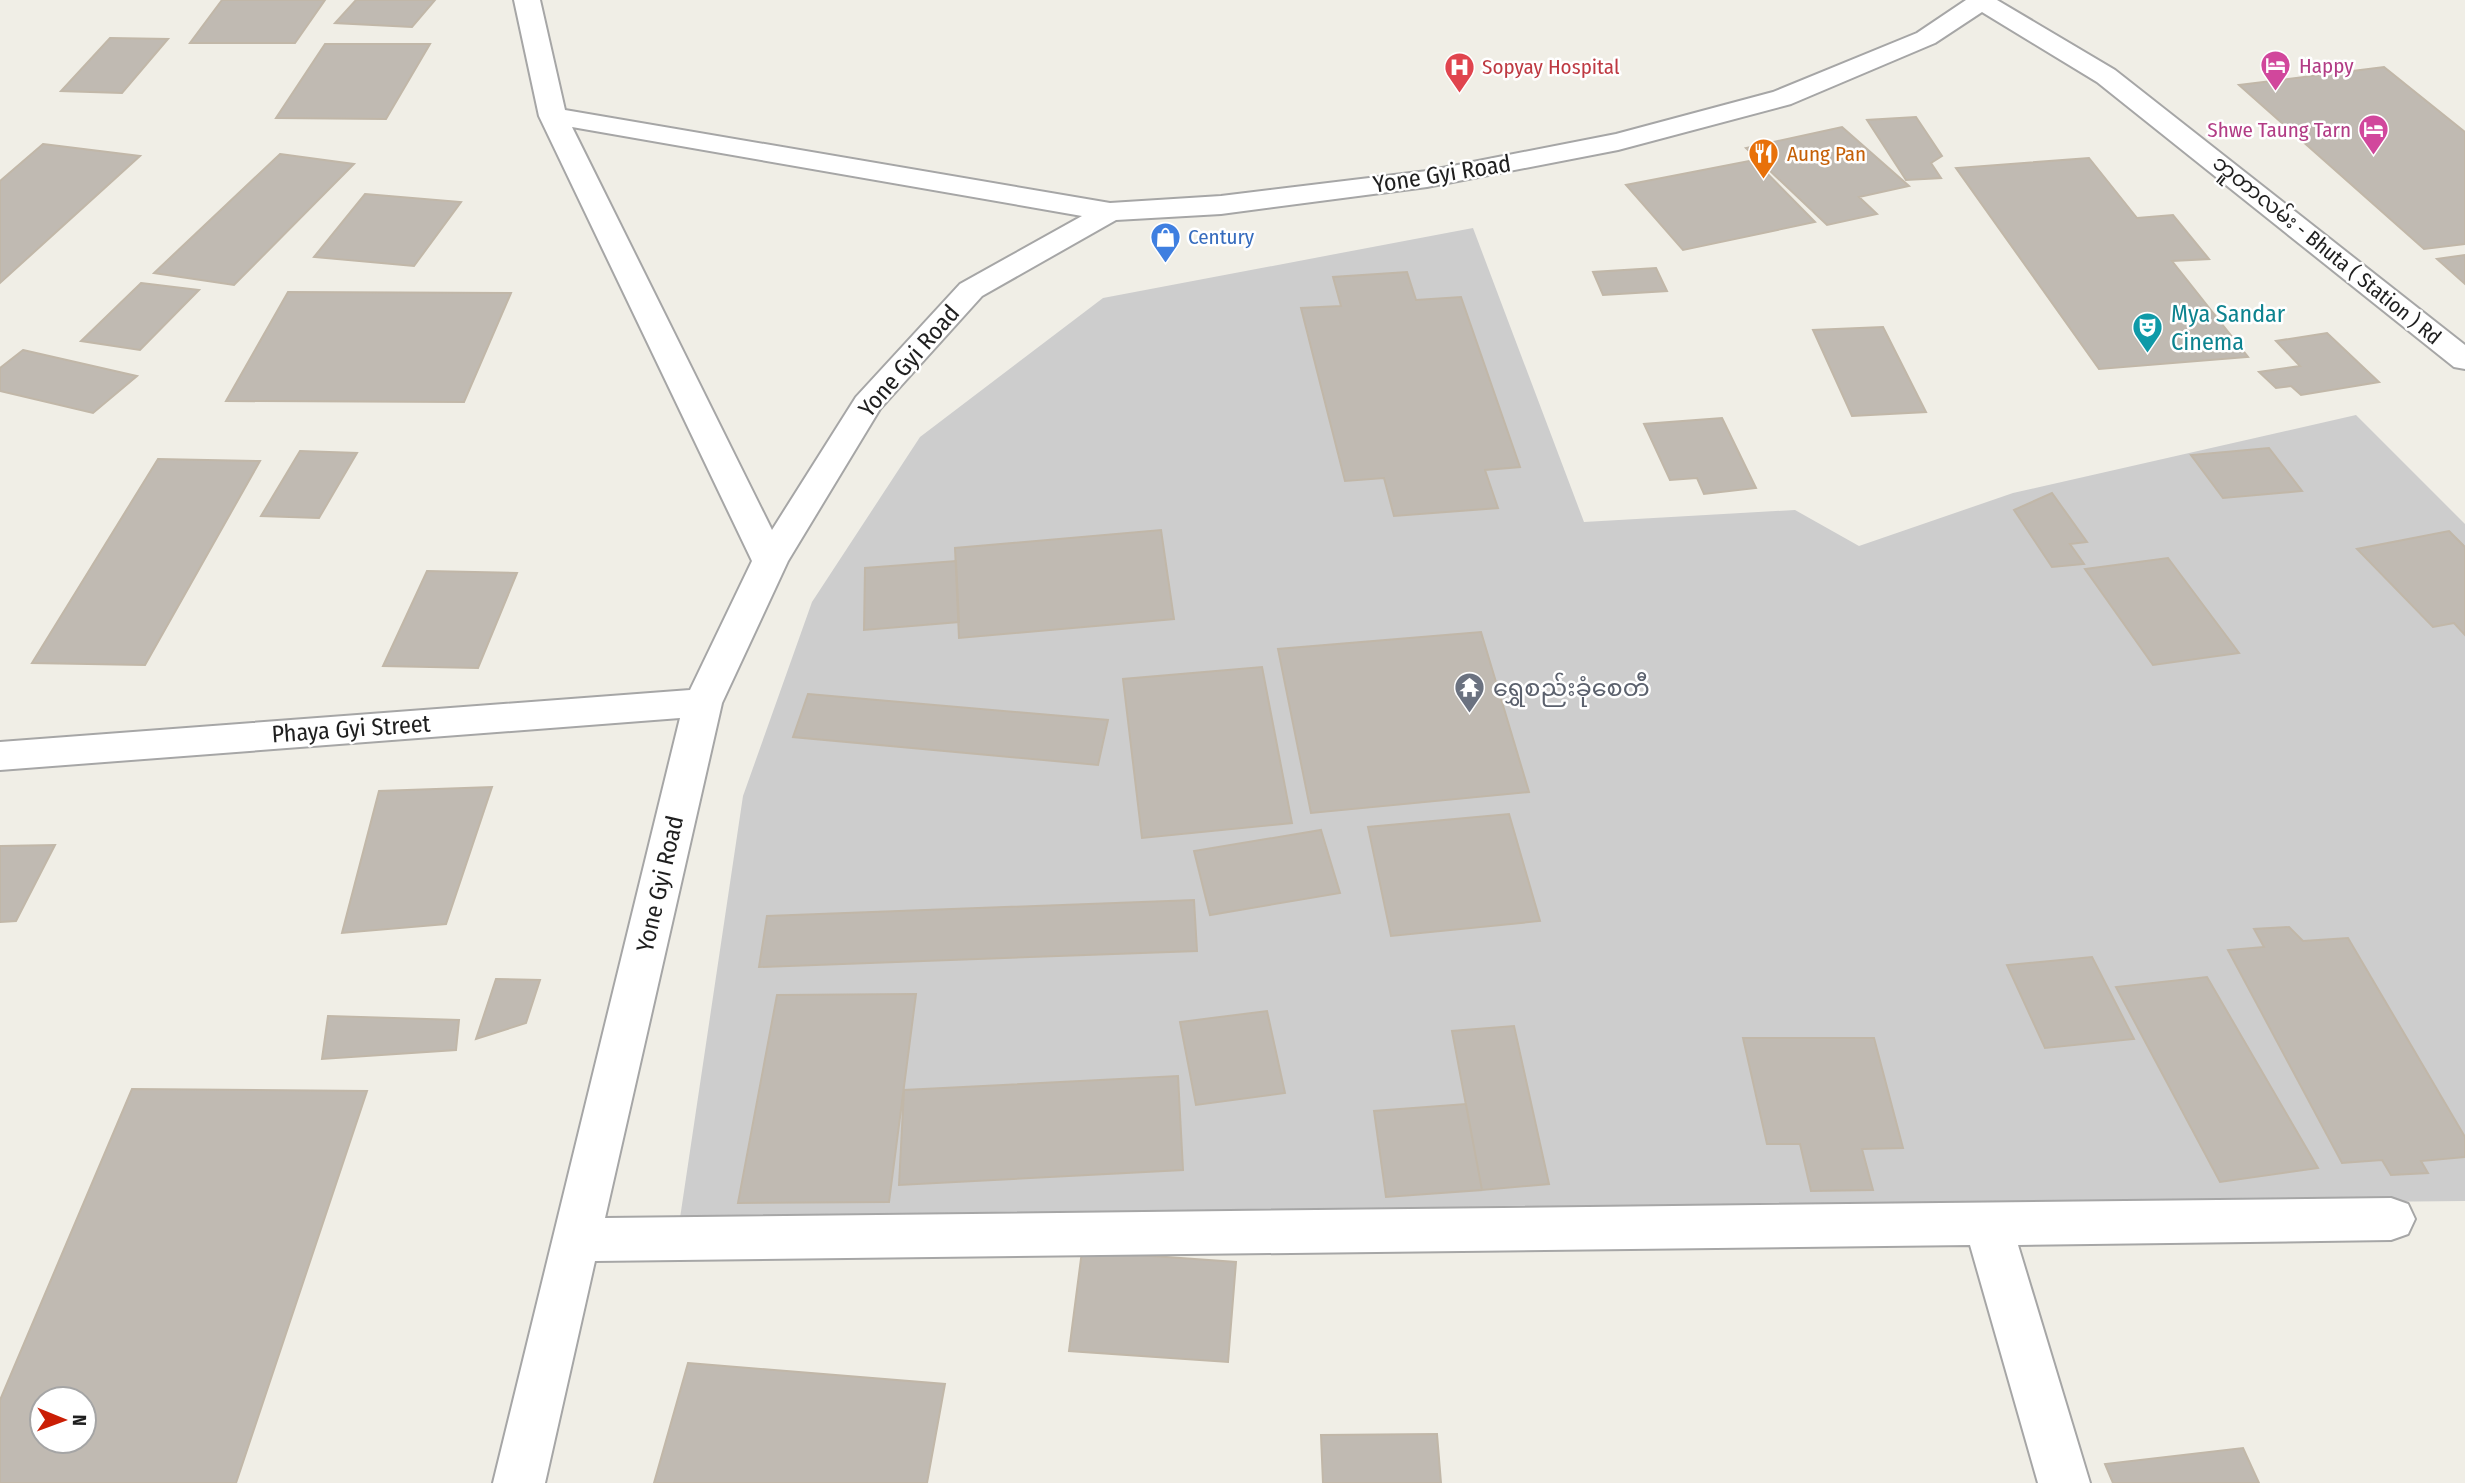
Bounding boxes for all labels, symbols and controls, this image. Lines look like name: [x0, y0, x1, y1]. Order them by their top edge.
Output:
hotel icon: Happy: [2259, 49, 2293, 93]
hospital icon: Sopyay Hospital: [1442, 50, 1476, 94]
place label: Happy: [2299, 53, 2354, 79]
place label: Sopyay Hospital: [1482, 54, 1620, 80]
hotel icon: Shwe Taung Tarn: [2357, 113, 2391, 157]
place label: Shwe Taung Tarn: [2207, 117, 2351, 143]
restaurant icon: Aung Pan: [1747, 137, 1781, 181]
place label: Aung Pan: [1787, 141, 1866, 167]
street label: ဘူတာလမ်း - Bhuta ( Station ) Rd: [2205, 147, 2448, 353]
street label: Yone Gyi Road: [1371, 149, 1513, 199]
shop icon: Century: [1148, 220, 1182, 264]
place label: Century: [1188, 224, 1255, 250]
street label: Yone Gyi Road: [853, 299, 965, 423]
place label: Mya Sandar Cinema: [2171, 300, 2286, 356]
theatre icon: Mya Sandar Cinema: [2131, 311, 2165, 355]
temple icon: ရွှေစည်းခုံစေတီ: [1453, 671, 1487, 715]
place label: ရွှေစည်းခုံစေတီ: [1493, 672, 1650, 707]
street label: Phaya Gyi Street: [271, 709, 431, 749]
street label: Yone Gyi Road: [631, 813, 689, 955]
north arrow: [28, 1385, 98, 1455]
text: N: [68, 1414, 91, 1426]

